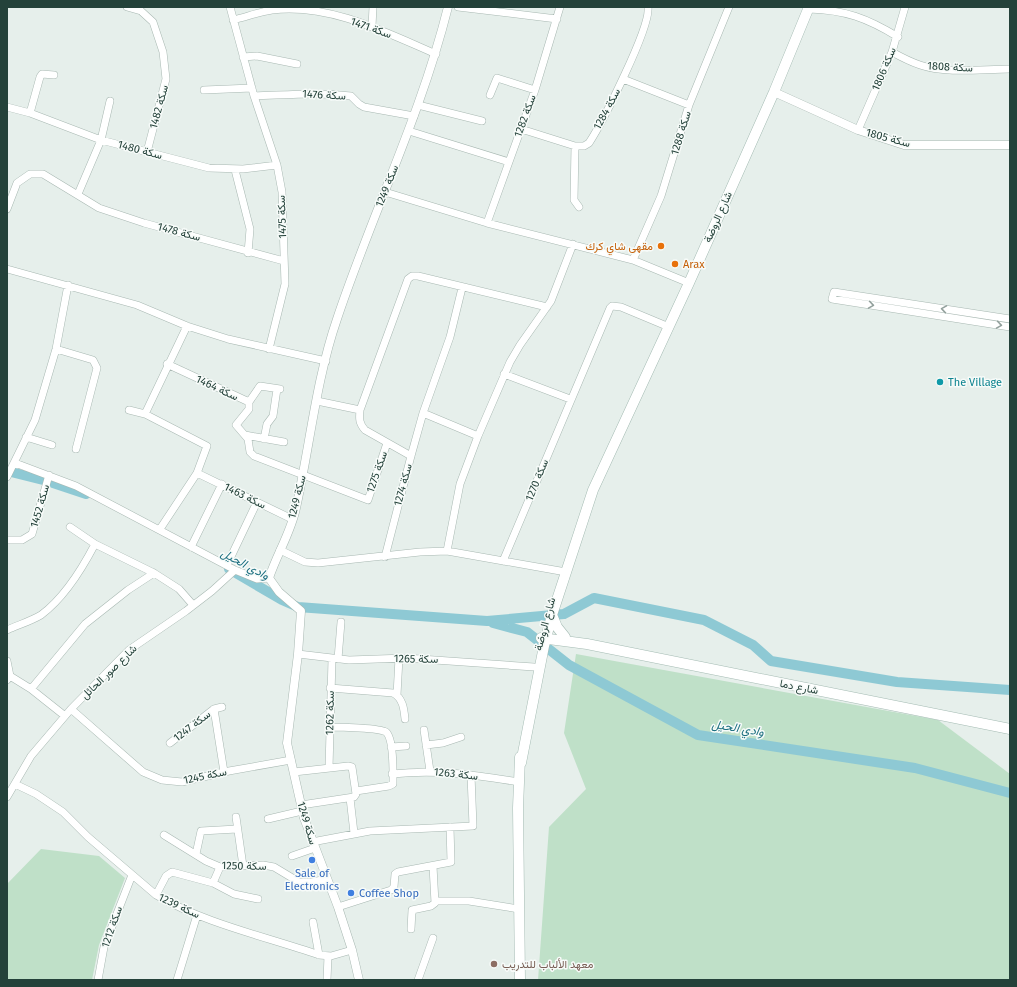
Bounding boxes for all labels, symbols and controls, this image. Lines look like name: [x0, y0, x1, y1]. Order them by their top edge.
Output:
street label: سكة 1471: [349, 15, 394, 41]
street label: سكة 1806: [869, 45, 899, 93]
street label: سكة 1808: [927, 59, 974, 75]
street label: سكة 1482: [147, 83, 171, 130]
street label: سكة 1284: [591, 86, 623, 132]
street label: سكة 1476: [302, 87, 347, 103]
street label: سكة 1282: [511, 93, 539, 139]
street label: سكة 1288: [668, 109, 694, 157]
street label: سكة 1805: [864, 126, 912, 150]
street label: سكة 1480: [116, 138, 164, 162]
street label: سكة 1249: [373, 163, 401, 209]
street label: شارع الروضة: [701, 189, 736, 245]
street label: سكة 1475: [275, 195, 289, 239]
street label: سكة 1478: [156, 220, 202, 244]
place label: مقهى شاي كرك: [585, 240, 653, 256]
marker: مقهى شاي كرك: [656, 241, 666, 251]
place label: Arax: [683, 258, 705, 271]
marker: Arax: [670, 259, 680, 269]
one-way arrow: [868, 300, 874, 309]
one-way arrow: [941, 305, 947, 313]
one-way arrow: [996, 320, 1003, 329]
street label: سكة 1464: [194, 373, 241, 404]
place label: The Village: [948, 376, 1002, 389]
marker: The Village: [935, 377, 945, 387]
street label: سكة 1275: [364, 449, 390, 495]
street label: سكة 1270: [523, 457, 551, 503]
street label: سكة 1274: [391, 462, 415, 508]
street label: سكة 1249: [285, 474, 309, 520]
street label: سكة 1463: [222, 480, 268, 512]
street label: سكة 1452: [28, 483, 52, 529]
water label: وادي الحيل: [217, 545, 272, 586]
street label: شارع الروضة: [532, 596, 559, 652]
street label: شارع صور الحائل: [78, 642, 141, 703]
street label: سكة 1265: [394, 652, 439, 666]
street label: شارع دما: [778, 677, 820, 698]
street label: سكة 1262: [323, 690, 337, 735]
street label: سكة 1247: [171, 707, 213, 744]
water label: وادي الحيل: [710, 717, 766, 742]
street label: سكة 1245: [182, 765, 228, 787]
street label: سكة 1263: [433, 765, 479, 783]
street label: سكة 1249: [294, 800, 320, 846]
marker: Sale of Electronics: [307, 855, 317, 865]
street label: سكة 1250: [221, 859, 267, 873]
place label: Sale of Electronics: [285, 867, 339, 893]
place label: Coffee Shop: [359, 887, 419, 900]
marker: Coffee Shop: [346, 888, 356, 898]
street label: سكة 1239: [156, 891, 202, 921]
street label: سكة 1212: [99, 904, 125, 949]
place label: معهد الألباب للتدريب: [502, 958, 594, 971]
marker: معهد الألباب للتدريب: [489, 959, 499, 969]

